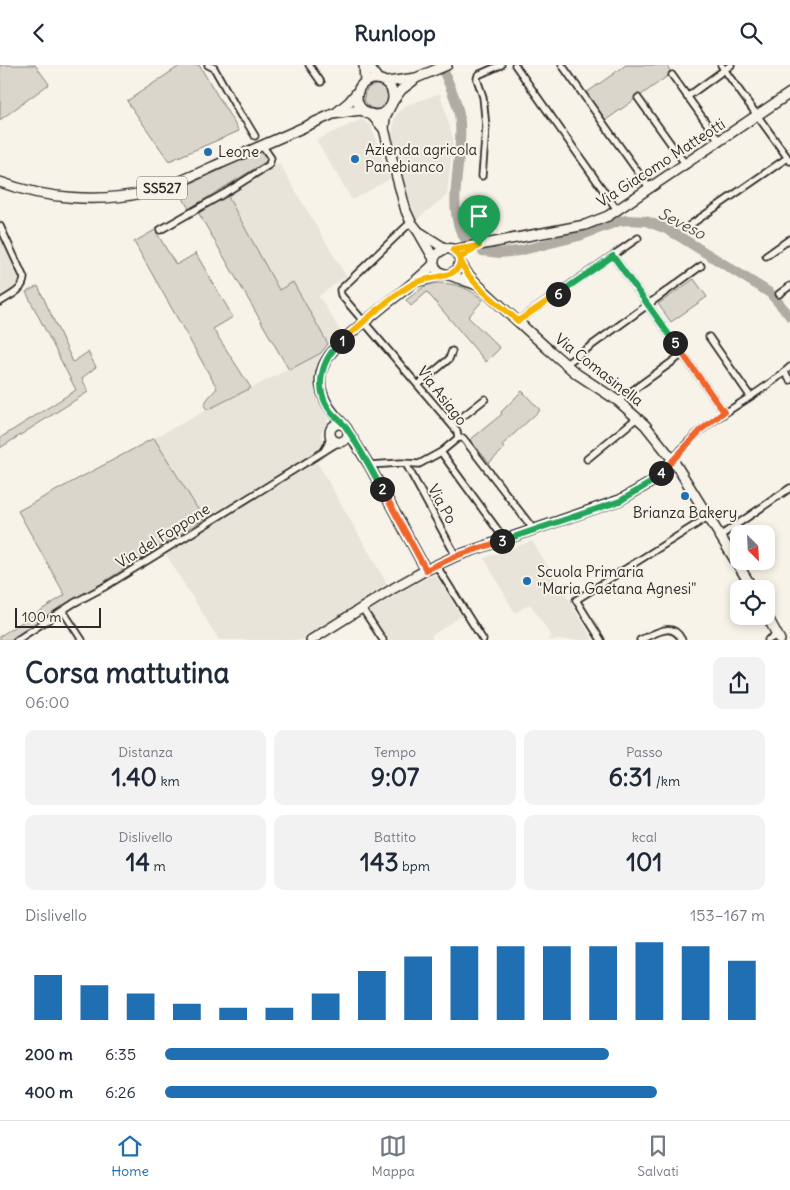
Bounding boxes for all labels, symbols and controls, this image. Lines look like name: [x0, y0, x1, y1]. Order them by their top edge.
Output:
icon: back: [25, 19, 53, 47]
text: Runloop: [354, 19, 436, 47]
icon: search: [737, 19, 765, 47]
street label: Via Giacomo Matteotti: [593, 114, 728, 211]
place label: Azienda agricola Panebianco: [365, 140, 478, 176]
place label: Leone: [218, 142, 259, 161]
marker: Leone: [202, 146, 214, 158]
marker: Azienda agricola Panebianco: [349, 153, 361, 165]
road number: SS527: [137, 177, 187, 199]
pin: [458, 195, 500, 246]
icon: arrive: [465, 202, 493, 230]
water label: Seveso: [655, 203, 710, 244]
pin: 6: [546, 281, 570, 307]
text: 6: [554, 285, 563, 303]
pin: 1: [330, 329, 354, 353]
street label: Via Comasinella: [551, 329, 648, 410]
pin: 5: [662, 331, 688, 355]
text: 1: [340, 332, 345, 350]
text: 5: [671, 334, 680, 352]
street label: Via Asiago: [413, 362, 471, 429]
pin: 4: [648, 461, 674, 485]
text: 4: [657, 464, 666, 482]
pin: 2: [370, 477, 394, 501]
text: 2: [379, 480, 386, 498]
street label: Via Po: [424, 481, 461, 527]
marker: Brianza Bakery: [679, 490, 691, 502]
street label: Via del Foppone: [112, 499, 213, 572]
place label: Brianza Bakery: [633, 503, 737, 522]
north arrow: [730, 525, 775, 570]
map controls: [730, 525, 775, 625]
pin: 3: [490, 529, 514, 553]
text: 3: [499, 532, 506, 550]
place label: Scuola Primaria "Maria Gaetana Agnesi": [537, 562, 696, 598]
marker: Scuola Primaria "Maria Gaetana Agnesi": [521, 575, 533, 587]
button: locate: [730, 580, 775, 625]
scale bar: [15, 605, 101, 628]
text: 100 m: [22, 608, 62, 626]
text: Corsa mattutina: [25, 655, 229, 691]
button: share: [713, 657, 765, 709]
text: 06:00: [25, 692, 69, 712]
text: Distanza: [118, 743, 173, 761]
text: Tempo: [374, 743, 416, 761]
text: Passo: [626, 743, 663, 761]
text: 1.40: [112, 761, 157, 793]
text: 9:07: [371, 761, 419, 793]
text: 6:31: [608, 761, 652, 793]
text: km: [157, 772, 180, 790]
text: /km: [652, 772, 680, 790]
text: Dislivello: [119, 828, 173, 846]
text: Battito: [374, 828, 416, 846]
text: kcal: [632, 828, 657, 846]
text: 14: [126, 846, 150, 878]
text: 143: [360, 846, 399, 878]
text: 101: [626, 846, 662, 878]
text: m: [150, 857, 166, 875]
text: bpm: [399, 857, 430, 875]
text: Dislivello: [25, 905, 87, 925]
text: 153–167 m: [690, 905, 765, 925]
text: 200 m: [25, 1044, 73, 1064]
text: 6:35: [105, 1044, 136, 1064]
text: 400 m: [25, 1082, 73, 1102]
text: 6:26: [105, 1082, 136, 1102]
tab: Home: [111, 1132, 149, 1180]
tab: Mappa: [372, 1132, 415, 1180]
tab: Salvati: [637, 1132, 679, 1180]

